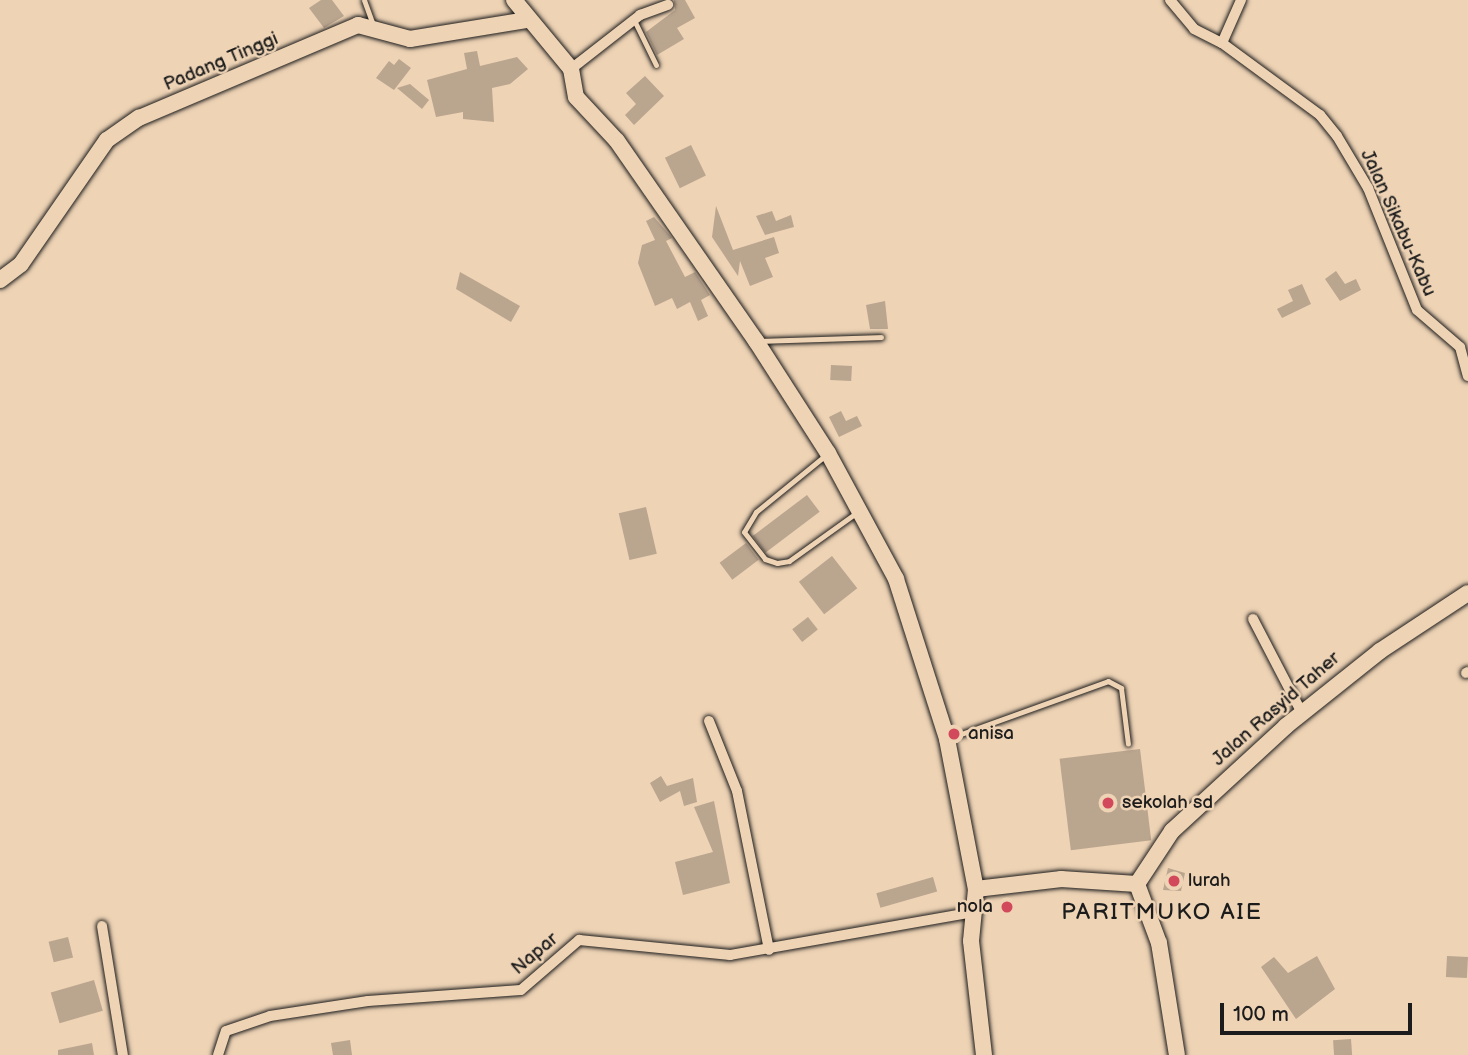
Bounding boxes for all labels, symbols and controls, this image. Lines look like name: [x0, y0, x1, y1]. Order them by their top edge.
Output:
street label: Padang Tinggi: [160, 28, 282, 96]
street label: Jalan Sikabu-Kabu: [1355, 146, 1441, 300]
street label: Jalan Rasyid Taher: [1207, 647, 1345, 771]
place label: anisa: [968, 723, 1014, 745]
marker: anisa: [946, 726, 962, 742]
place label: sekolah sd: [1122, 792, 1213, 814]
marker: sekolah sd: [1100, 795, 1116, 811]
place label: lurah: [1188, 870, 1231, 892]
marker: lurah: [1166, 873, 1182, 889]
place label: nola: [957, 896, 993, 918]
district label: PARITMUKO AIE: [1063, 898, 1261, 926]
marker: nola: [999, 899, 1015, 915]
street label: Napar: [507, 928, 563, 980]
scale bar: [1223, 988, 1416, 1032]
text: 100 m: [1233, 1002, 1289, 1027]

